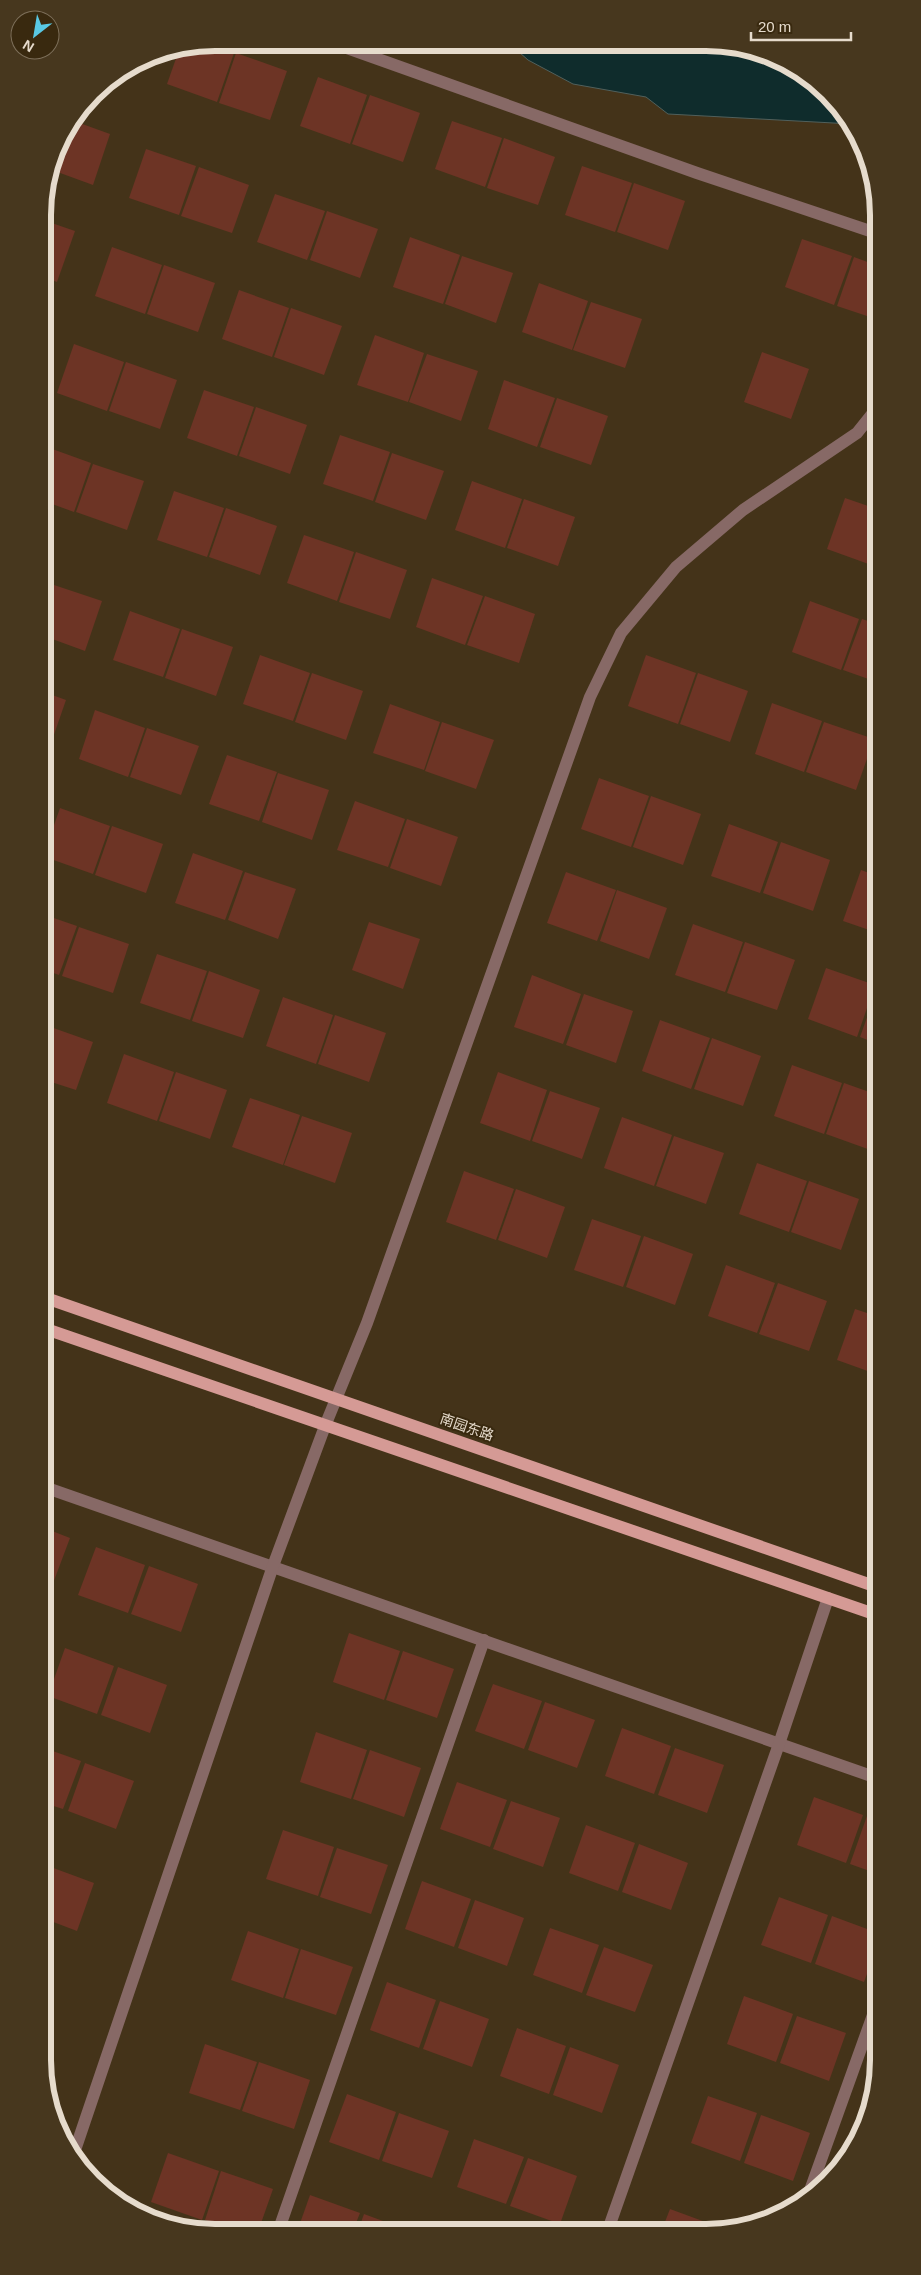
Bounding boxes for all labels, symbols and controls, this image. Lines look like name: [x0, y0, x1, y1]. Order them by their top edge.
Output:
north arrow: [10, 10, 60, 60]
scale bar: [751, 10, 851, 42]
text: 20 m: [758, 18, 791, 35]
text: N: [20, 37, 37, 56]
street label: 南园东路: [438, 1410, 496, 1444]

